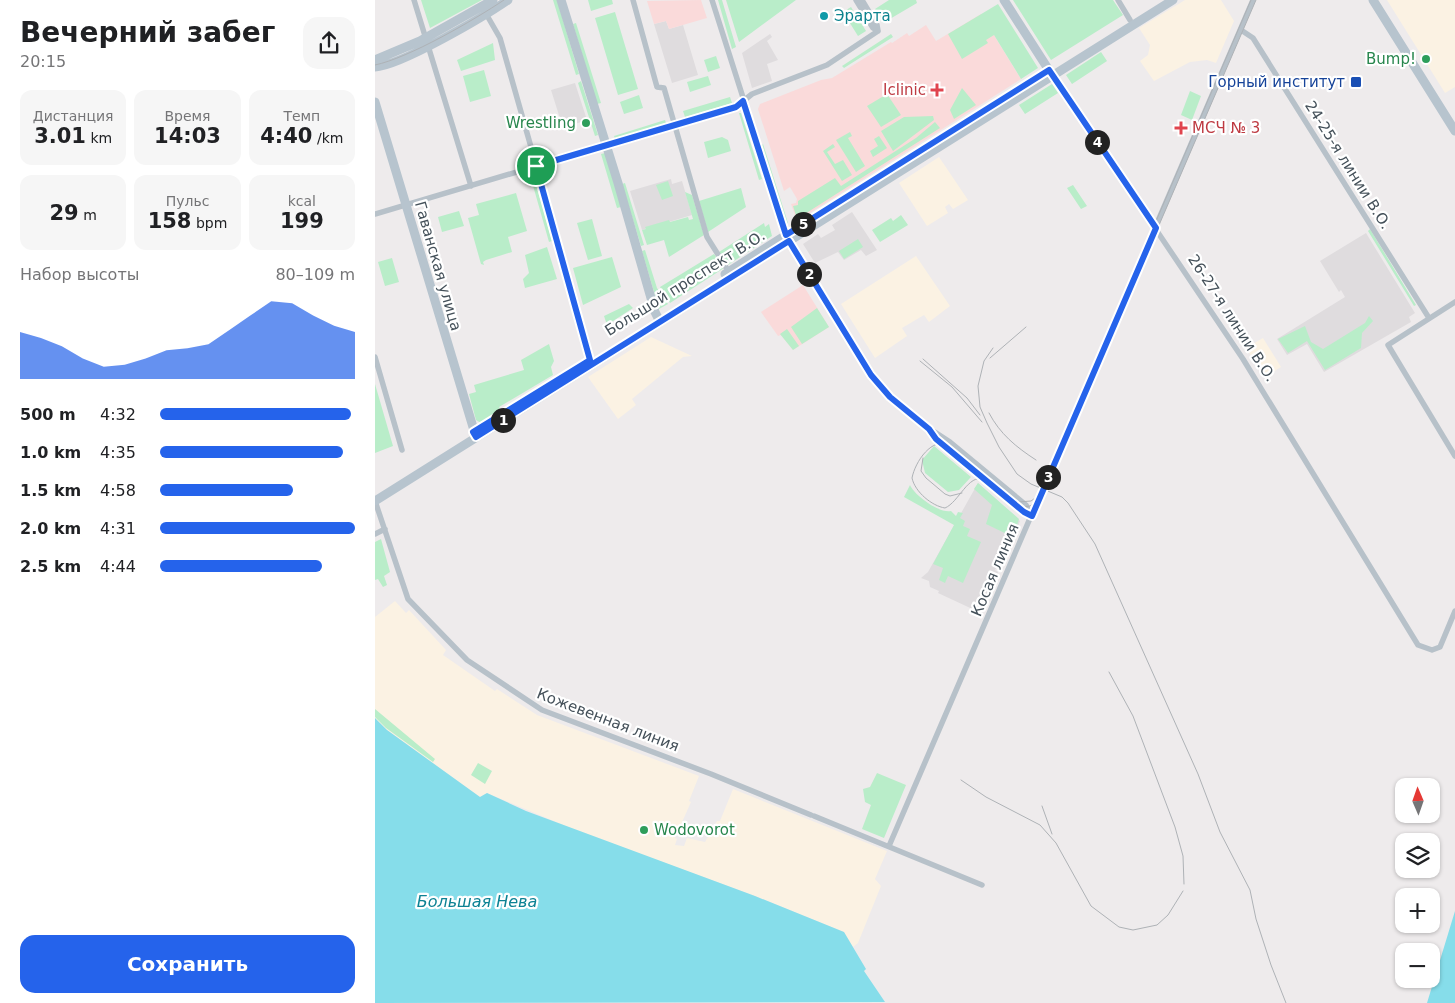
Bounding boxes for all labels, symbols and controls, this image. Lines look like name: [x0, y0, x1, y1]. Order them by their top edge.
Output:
place label: Эрарта: [834, 7, 891, 25]
marker: Эрарта: [818, 10, 830, 22]
text: Вечерний забег: [20, 16, 275, 49]
button: share: [303, 17, 355, 69]
place label: Bump!: [1366, 50, 1416, 68]
text: 20:15: [20, 52, 66, 71]
marker: Bump!: [1420, 53, 1432, 65]
place label: Горный институт: [1208, 73, 1345, 91]
marker: Горный институт: [1349, 75, 1363, 89]
place label: Iclinic: [883, 81, 926, 99]
marker: Iclinic: [930, 83, 944, 97]
street label: 24-25-я линии В.О.: [1301, 98, 1395, 232]
text: Дистанция: [33, 108, 114, 124]
text: Время: [164, 108, 211, 124]
text: Темп: [283, 108, 320, 124]
place label: Wrestling: [506, 114, 576, 132]
marker: Wrestling: [580, 117, 592, 129]
place label: МСЧ № 3: [1192, 119, 1260, 137]
marker: МСЧ № 3: [1174, 121, 1188, 135]
text: 3.01: [34, 124, 86, 148]
text: 14:03: [154, 124, 221, 148]
text: 4:40: [260, 124, 312, 148]
text: km: [86, 130, 112, 146]
text: /km: [312, 130, 343, 146]
pin: 4: [1085, 130, 1109, 154]
text: 4: [1093, 134, 1102, 150]
pin: [515, 145, 557, 187]
icon: arrive: [522, 152, 550, 180]
text: Пульс: [166, 193, 209, 209]
text: kcal: [288, 193, 316, 209]
street label: Гаванская улица: [411, 199, 465, 333]
text: 29: [50, 201, 79, 225]
text: m: [79, 207, 97, 223]
text: 158: [148, 209, 191, 233]
text: 199: [280, 209, 324, 233]
pin: 5: [791, 212, 815, 236]
text: bpm: [191, 215, 227, 231]
text: 5: [799, 216, 808, 232]
street label: Большой проспект В.О.: [602, 226, 768, 340]
street label: 26-27-я линии В.О.: [1184, 251, 1280, 385]
pin: 2: [797, 262, 821, 286]
text: Набор высоты: [20, 265, 139, 284]
text: 80–109 m: [275, 265, 355, 284]
text: 2: [805, 266, 814, 282]
text: 500 m: [20, 405, 76, 424]
text: 4:32: [100, 405, 136, 424]
pin: 1: [491, 408, 515, 432]
text: 1: [499, 412, 508, 428]
text: 1.0 km: [20, 443, 81, 462]
text: 4:35: [100, 443, 136, 462]
pin: 3: [1035, 464, 1061, 490]
text: 3: [1044, 469, 1053, 485]
text: 1.5 km: [20, 481, 81, 500]
text: 4:58: [100, 481, 136, 500]
text: 2.0 km: [20, 519, 81, 538]
text: 4:31: [100, 519, 136, 538]
street label: Косая линия: [967, 521, 1023, 619]
text: 2.5 km: [20, 557, 81, 576]
text: 4:44: [100, 557, 136, 576]
street label: Кожевенная линия: [534, 685, 682, 755]
north arrow: [1395, 778, 1440, 822]
map controls: [1395, 778, 1440, 988]
place label: Wodovorot: [654, 821, 735, 839]
marker: Wodovorot: [638, 824, 650, 836]
button: layers: [1395, 833, 1440, 878]
button: +: [1395, 888, 1440, 933]
water label: Большая Нева: [417, 892, 537, 911]
button: Сохранить: [20, 935, 355, 993]
button: −: [1395, 943, 1440, 988]

